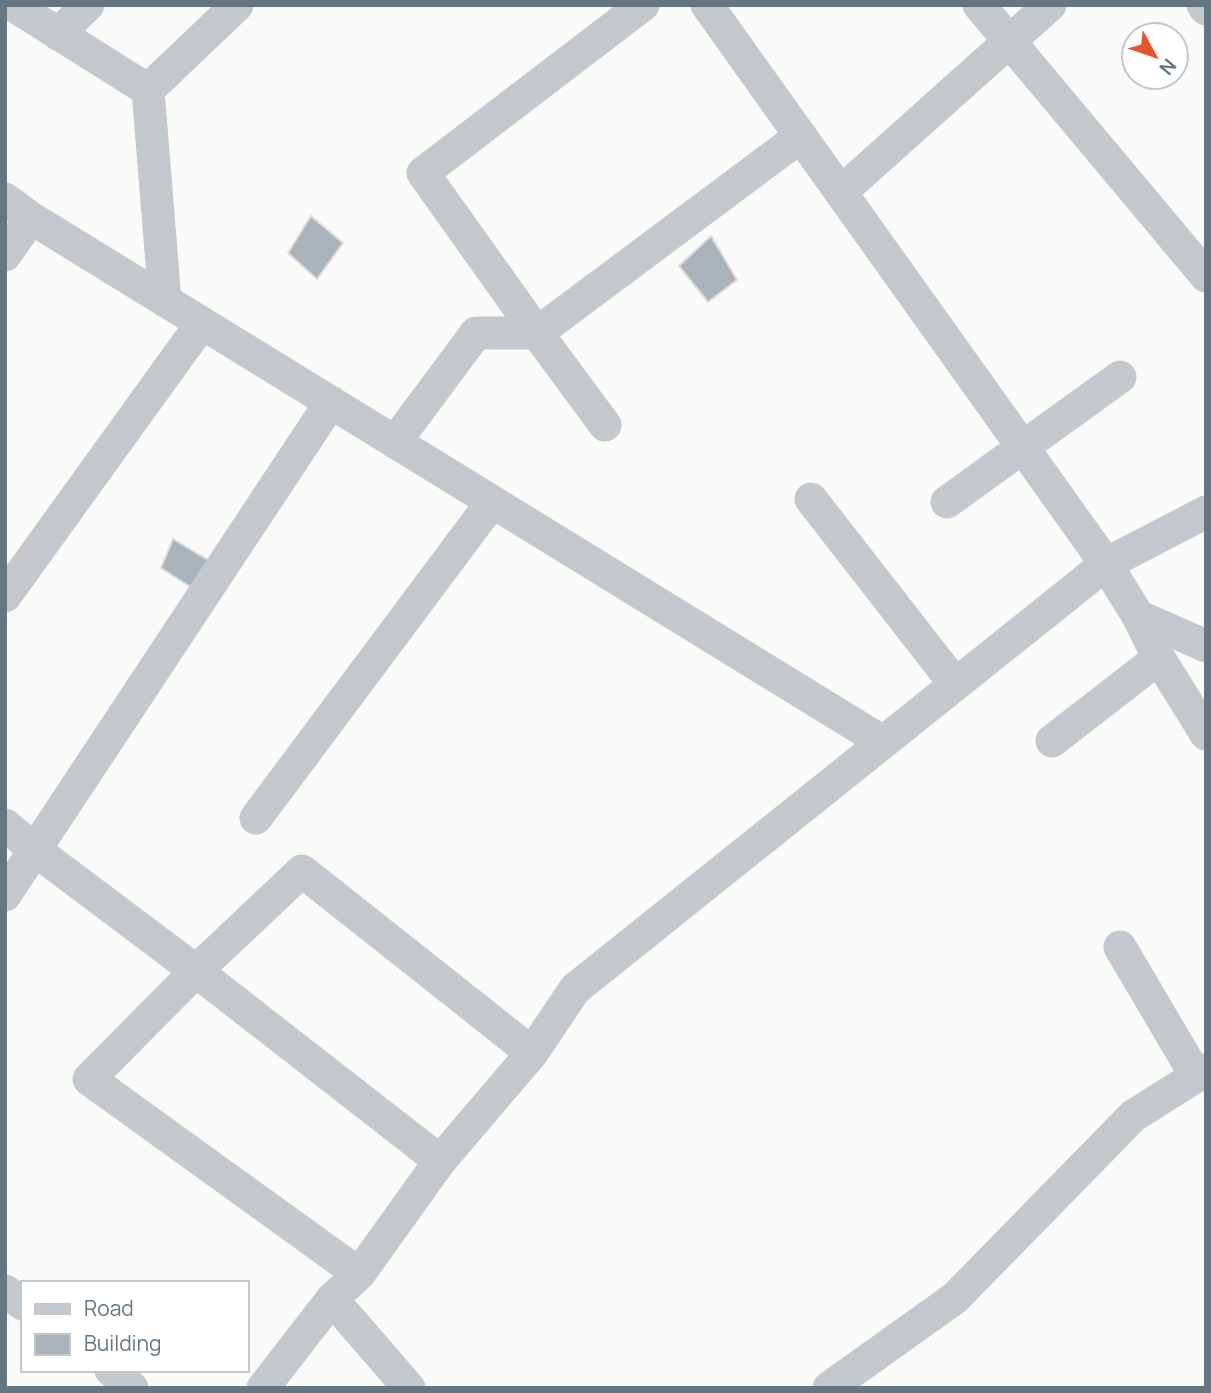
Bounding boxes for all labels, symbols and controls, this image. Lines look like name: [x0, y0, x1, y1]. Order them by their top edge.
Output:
north arrow: [1120, 21, 1190, 91]
text: N: [1154, 53, 1182, 81]
legend: [21, 1281, 248, 1372]
text: Road: [84, 1294, 134, 1322]
text: Building: [84, 1329, 161, 1357]

